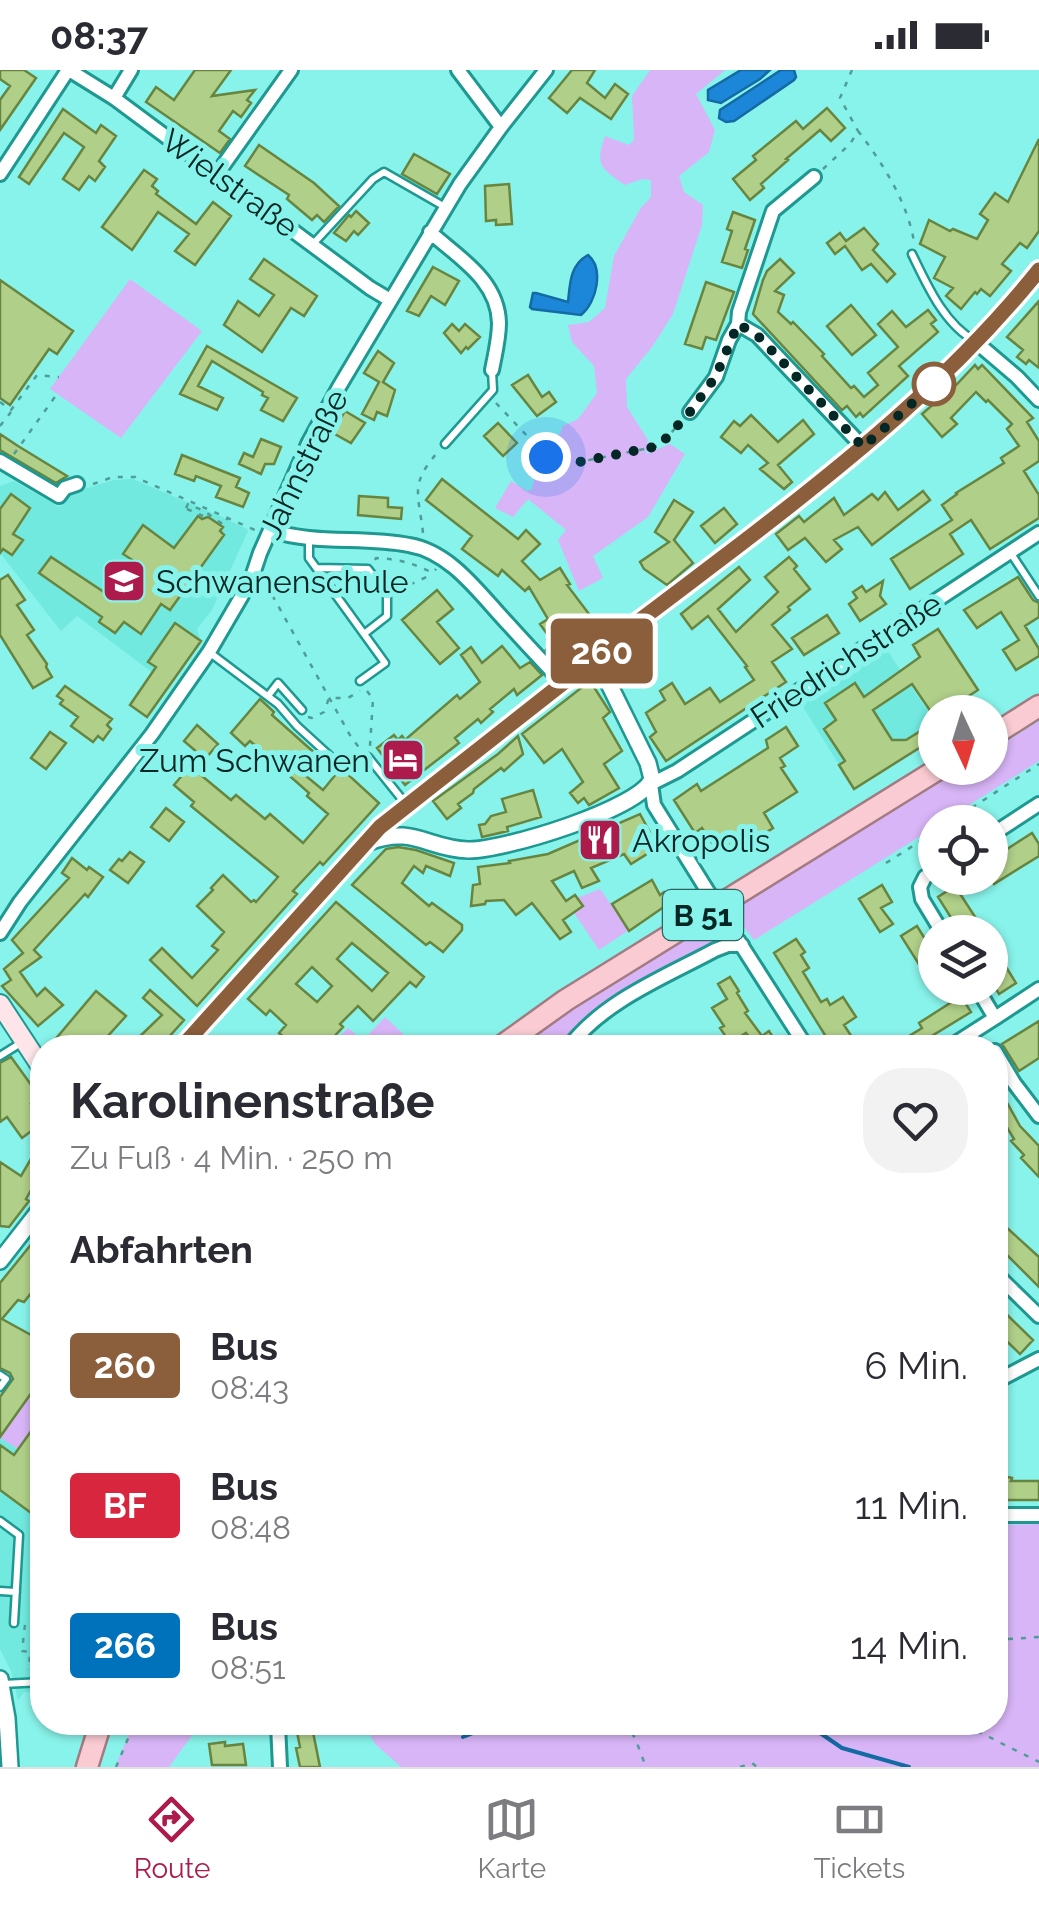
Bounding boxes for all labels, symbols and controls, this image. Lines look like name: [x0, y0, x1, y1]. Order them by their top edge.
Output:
text: 08:37: [50, 13, 148, 58]
street label: Wielstraße: [155, 121, 305, 245]
unlabelled marker: [913, 363, 955, 405]
street label: Jahnstraße: [251, 384, 355, 544]
your location: [521, 432, 571, 482]
school or university icon: Schwanenschule: [101, 558, 147, 604]
place label: Schwanenschule: [156, 563, 409, 600]
street label: Friedrichstraße: [744, 585, 948, 735]
line badge: 260: [544, 618, 660, 684]
text: 260: [571, 631, 633, 672]
north arrow: [918, 695, 1008, 785]
map controls: [918, 695, 1008, 1005]
hotel icon: Zum Schwanen: [380, 737, 426, 783]
place label: Zum Schwanen: [139, 742, 370, 779]
button: locate: [918, 805, 1008, 895]
restaurant icon: Akropolis: [577, 817, 623, 863]
place label: Akropolis: [632, 822, 770, 859]
road number: B 51: [663, 890, 743, 940]
button: layers: [918, 915, 1008, 1005]
button: heart: [863, 1068, 968, 1173]
text: Karolinenstraße: [70, 1073, 435, 1129]
text: Zu Fuß · 4 Min. · 250 m: [70, 1139, 393, 1176]
text: Abfahrten: [70, 1227, 253, 1272]
text: Bus: [210, 1324, 278, 1369]
text: 6 Min.: [864, 1343, 968, 1388]
text: 260: [94, 1345, 156, 1386]
text: 08:43: [210, 1369, 289, 1406]
text: Bus: [210, 1464, 278, 1509]
text: 11 Min.: [855, 1483, 968, 1528]
text: BF: [103, 1485, 147, 1526]
text: 08:48: [210, 1509, 291, 1546]
text: Bus: [210, 1604, 278, 1649]
text: 14 Min.: [850, 1623, 968, 1668]
text: 266: [94, 1625, 156, 1666]
text: 08:51: [210, 1649, 286, 1686]
tab: Route: [134, 1792, 210, 1885]
tab: Karte: [478, 1792, 546, 1885]
tab: Tickets: [813, 1792, 905, 1885]

